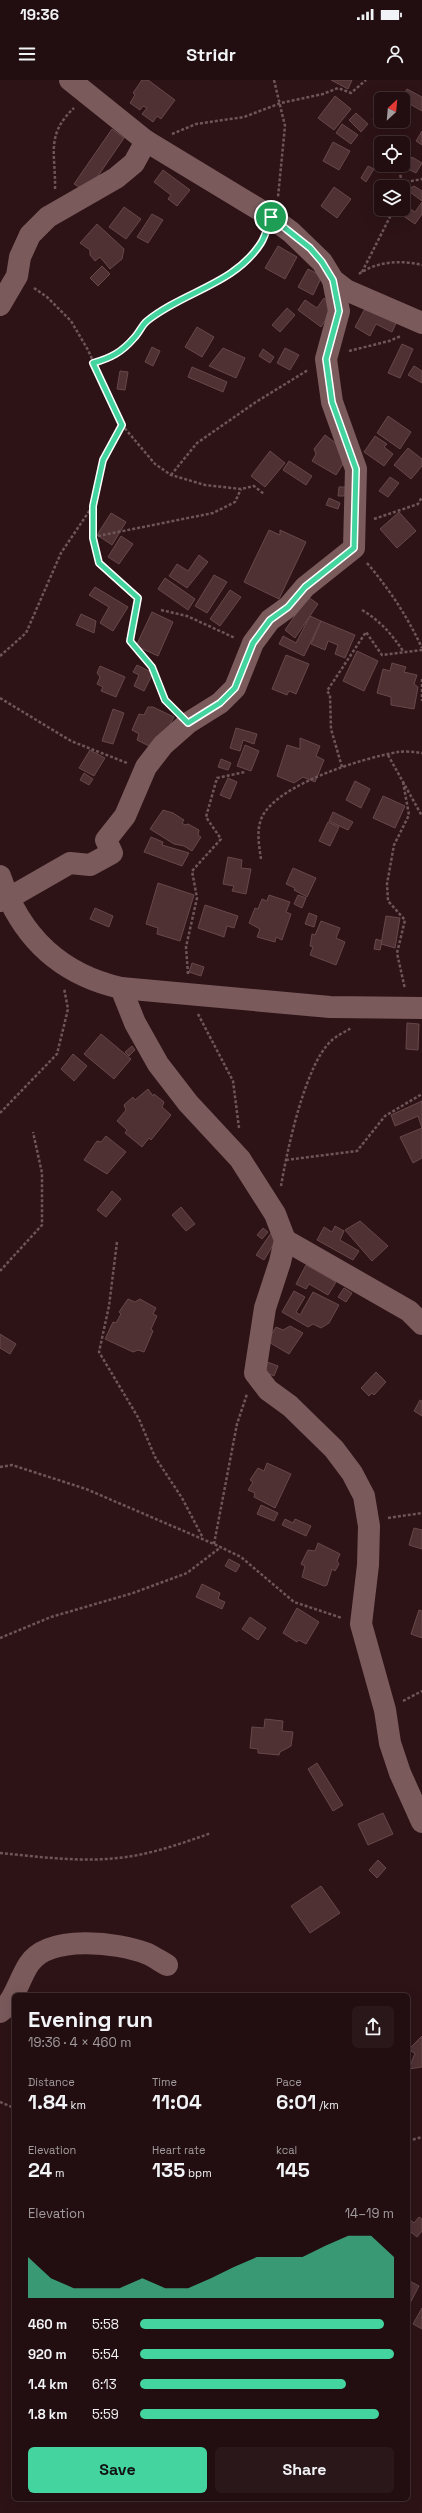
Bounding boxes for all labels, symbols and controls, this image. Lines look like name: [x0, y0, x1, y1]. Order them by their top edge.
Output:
text: 19:36: [20, 5, 59, 24]
icon: menu: [16, 43, 38, 65]
text: Stridr: [186, 43, 236, 66]
icon: person: [384, 43, 406, 65]
north arrow: [374, 92, 410, 128]
map controls: [374, 92, 410, 216]
button: locate: [374, 136, 410, 172]
button: layers: [374, 180, 410, 216]
pin: [254, 200, 288, 234]
icon: arrive: [260, 206, 282, 228]
text: Evening run: [28, 2005, 153, 2033]
button: share: [352, 2006, 394, 2048]
text: 19:36 · 4 × 460 m: [28, 2034, 131, 2051]
text: Distance: [28, 2075, 75, 2089]
text: Time: [152, 2075, 177, 2089]
text: Pace: [276, 2075, 302, 2089]
text: 1.84: [28, 2089, 68, 2115]
text: 11:04: [152, 2089, 202, 2115]
text: 6:01: [276, 2089, 316, 2115]
text: km: [68, 2098, 86, 2112]
text: /km: [316, 2098, 339, 2112]
text: Elevation: [28, 2143, 76, 2157]
text: Heart rate: [152, 2143, 205, 2157]
text: kcal: [276, 2143, 297, 2157]
text: 24: [28, 2157, 52, 2183]
text: 135: [152, 2157, 185, 2183]
text: 145: [276, 2157, 310, 2183]
text: m: [52, 2166, 65, 2180]
text: bpm: [185, 2166, 212, 2180]
text: Elevation: [28, 2205, 85, 2222]
text: 14–19 m: [345, 2205, 394, 2222]
text: 460 m: [28, 2316, 67, 2333]
text: 5:58: [92, 2316, 119, 2333]
text: 920 m: [28, 2346, 67, 2363]
text: 5:54: [92, 2346, 119, 2363]
text: 1.4 km: [28, 2376, 68, 2393]
text: 6:13: [92, 2376, 117, 2393]
text: 1.8 km: [28, 2406, 67, 2423]
text: 5:59: [92, 2406, 119, 2423]
button: Save: [28, 2447, 207, 2493]
button: Share: [215, 2447, 394, 2493]

